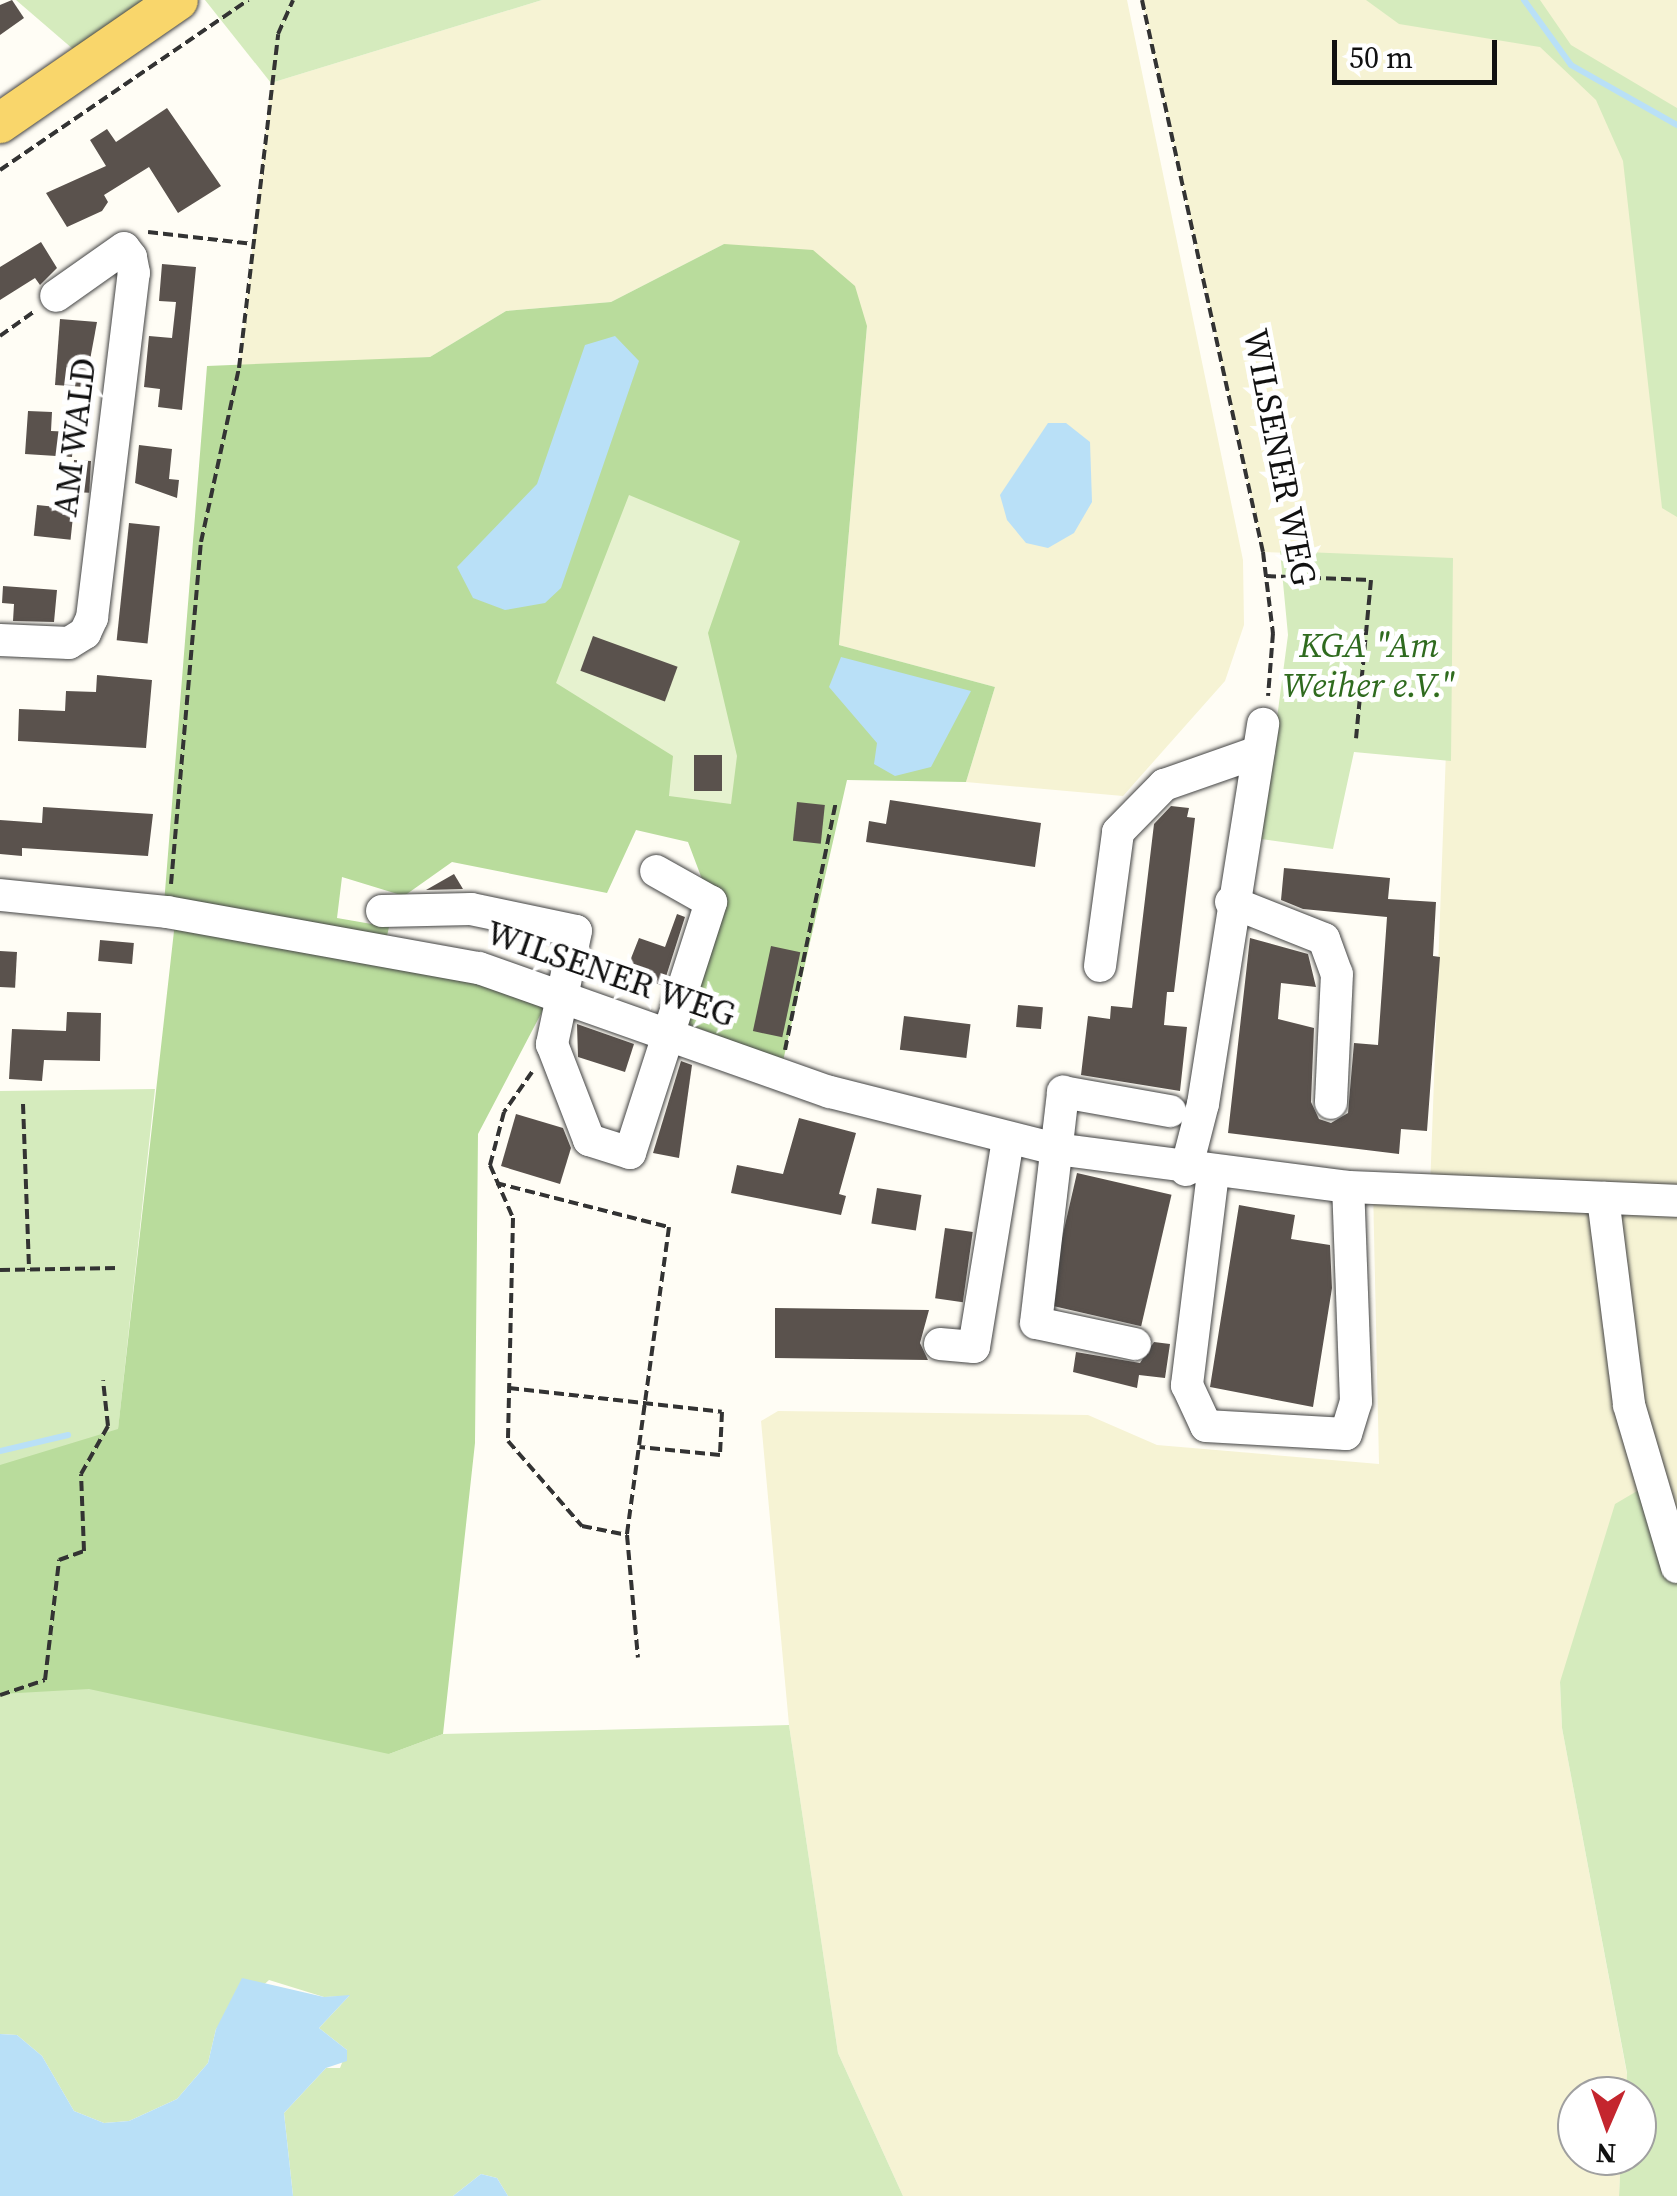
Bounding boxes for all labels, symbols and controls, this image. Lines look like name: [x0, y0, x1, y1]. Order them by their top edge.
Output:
scale bar: [1337, 20, 1502, 82]
text: 50 m: [1349, 37, 1413, 78]
street label: WILSENER WEG: [1234, 325, 1326, 589]
street label: AM WALD: [43, 355, 105, 519]
park label: KGA "Am Weiher e.V.": [1283, 624, 1455, 706]
street label: WILSENER WEG: [480, 911, 742, 1035]
north arrow: [1557, 2076, 1657, 2176]
text: N: [1595, 2135, 1617, 2173]

